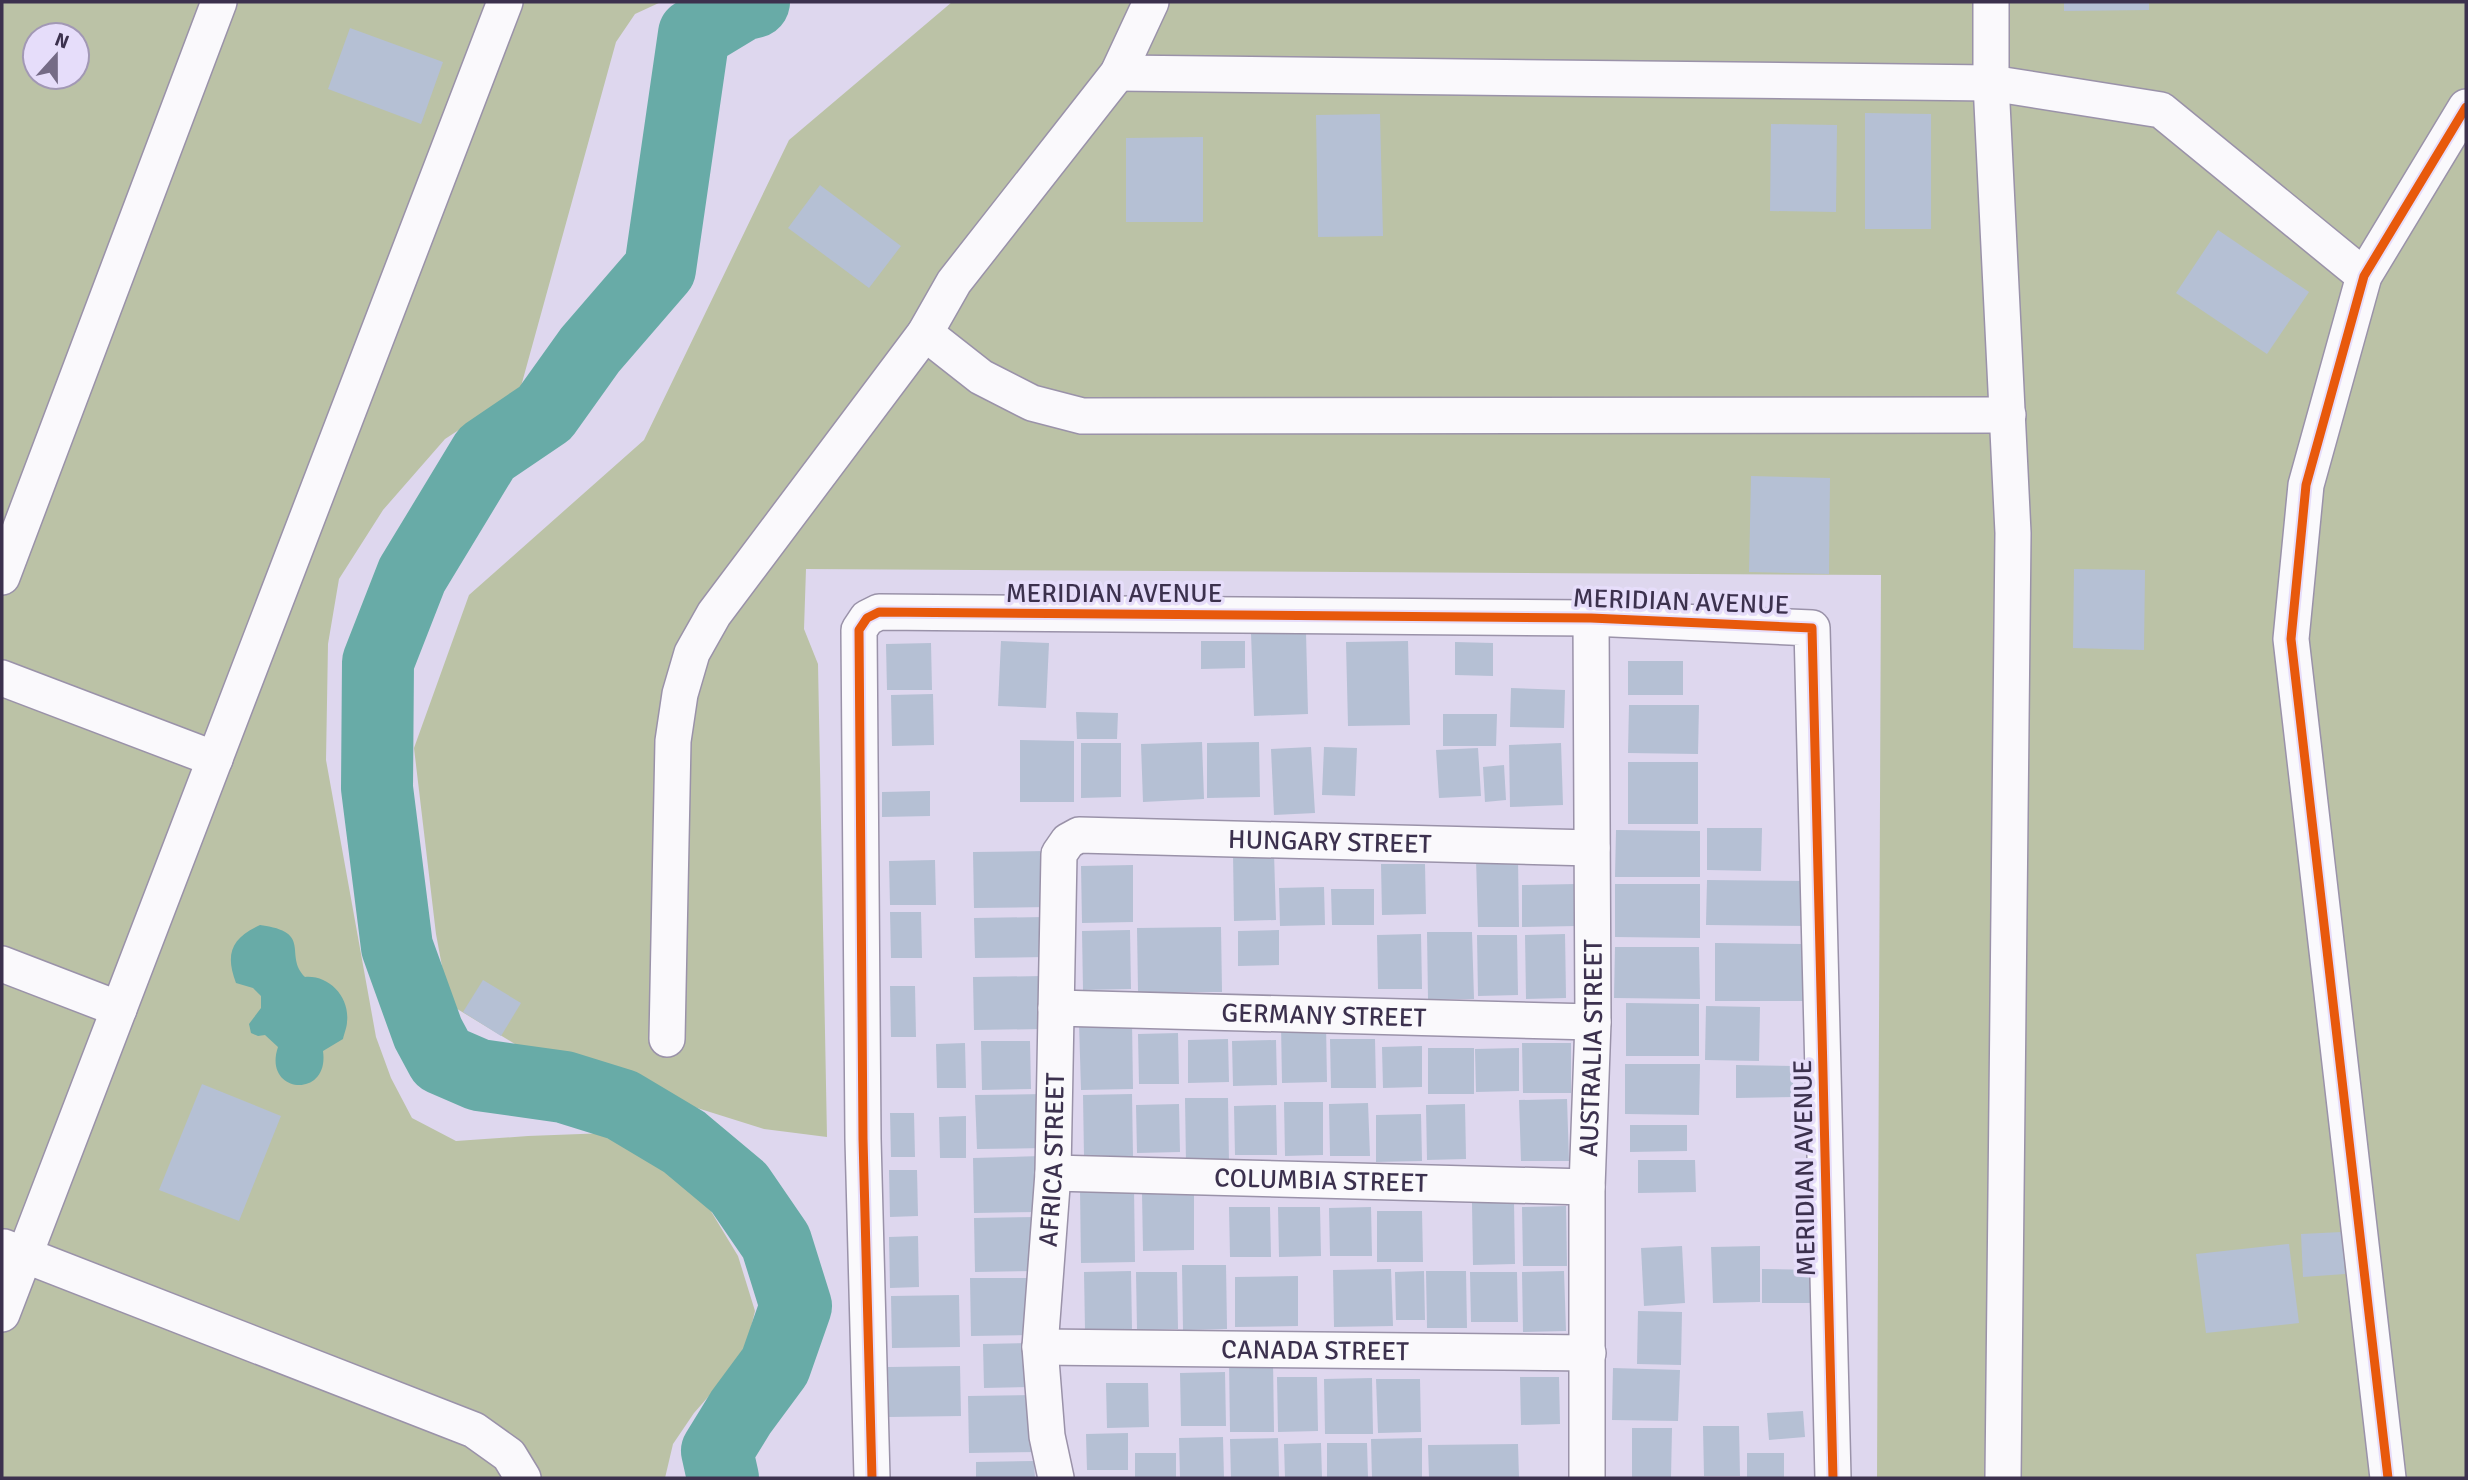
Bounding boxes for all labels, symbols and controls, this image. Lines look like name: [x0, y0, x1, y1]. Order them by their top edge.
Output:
north arrow: [21, 21, 91, 91]
text: N: [51, 27, 72, 55]
street label: MERIDIAN AVENUE: [1006, 578, 1222, 610]
street label: MERIDIAN AVENUE: [1572, 582, 1790, 622]
street label: HUNGARY STREET: [1228, 824, 1432, 861]
street label: AUSTRALIA STREET: [1573, 939, 1610, 1158]
street label: GERMANY STREET: [1221, 997, 1427, 1035]
street label: MERIDIAN AVENUE: [1787, 1059, 1823, 1277]
street label: AFRICA STREET: [1033, 1072, 1072, 1248]
street label: COLUMBIA STREET: [1214, 1162, 1428, 1200]
street label: CANADA STREET: [1221, 1334, 1409, 1368]

